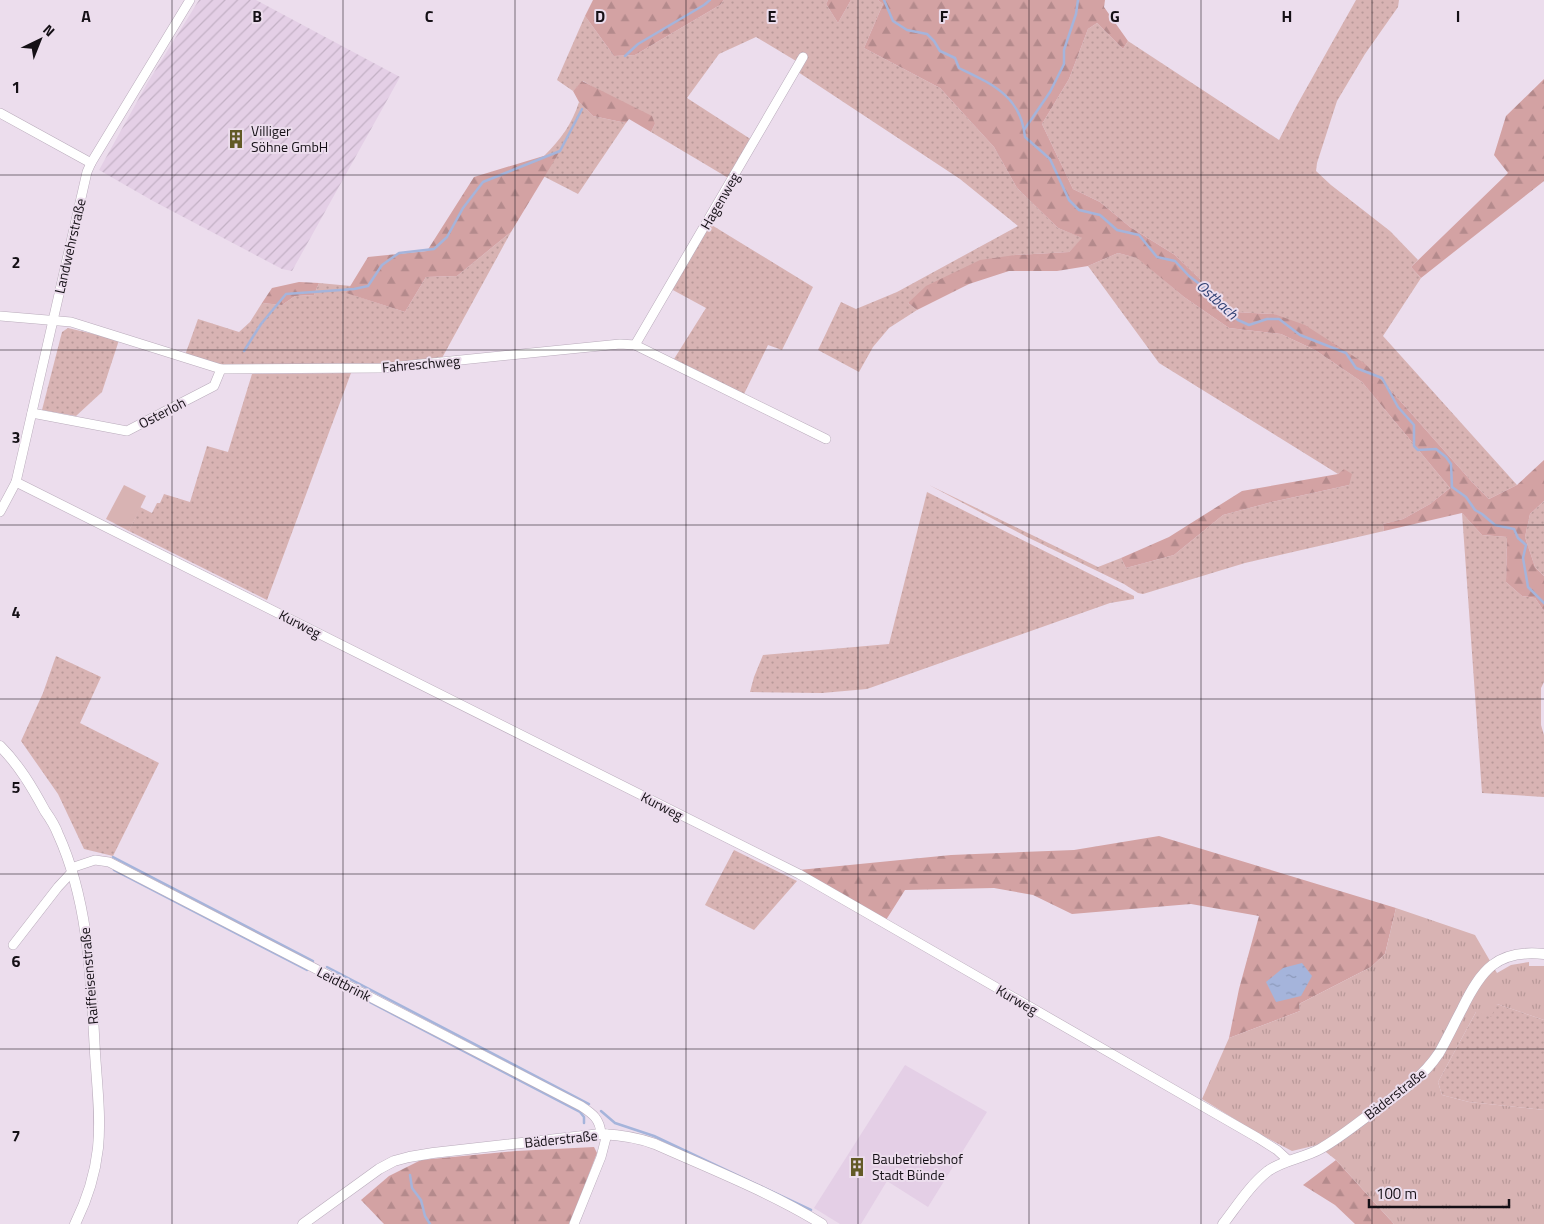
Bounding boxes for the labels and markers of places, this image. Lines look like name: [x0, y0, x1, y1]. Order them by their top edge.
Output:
place label: Villiger Söhne GmbH: [251, 120, 328, 157]
building icon: Villiger Söhne GmbH: [225, 128, 247, 150]
place label: Baubetriebshof Stadt Bünde: [872, 1148, 963, 1185]
building icon: Baubetriebshof Stadt Bünde: [846, 1156, 868, 1178]

